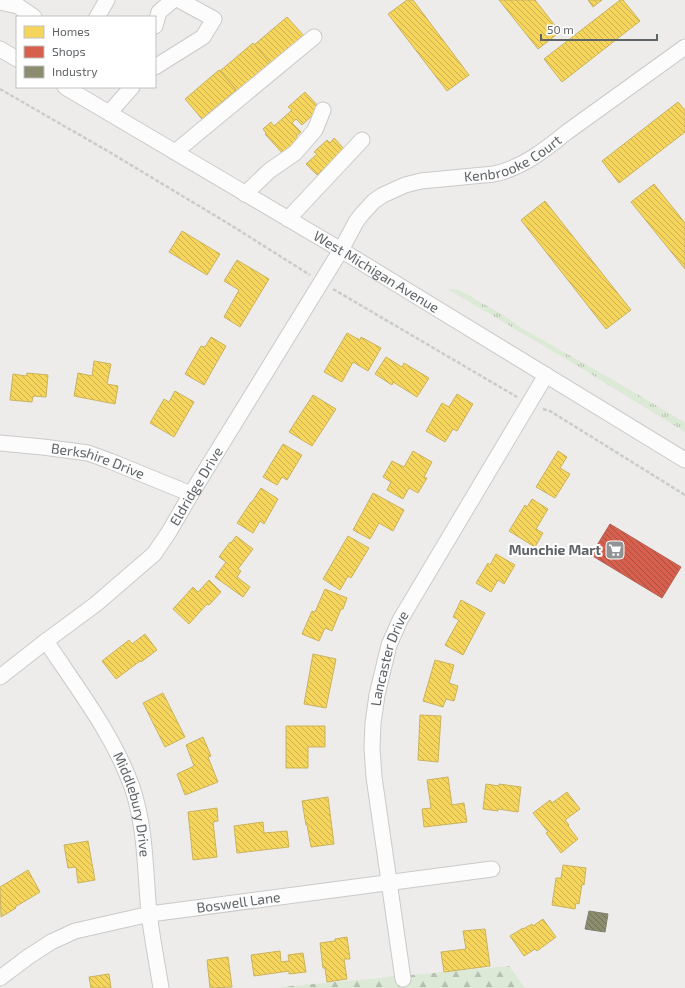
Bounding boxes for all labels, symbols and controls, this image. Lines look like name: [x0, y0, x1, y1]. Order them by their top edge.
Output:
legend: [16, 16, 156, 88]
scale bar: [541, 16, 657, 42]
text: 50 m: [547, 22, 574, 36]
text: Homes: [52, 24, 90, 38]
text: Shops: [52, 44, 86, 58]
text: Industry: [52, 64, 98, 78]
street label: Kenbrooke Court: [463, 131, 564, 185]
street label: West Michigan Avenue: [311, 227, 442, 316]
street label: Berkshire Drive: [50, 439, 147, 482]
street label: Eldridge Drive: [166, 444, 226, 528]
supermarket icon: Munchie Mart: [604, 539, 626, 561]
place label: Munchie Mart: [509, 541, 601, 558]
street label: Lancaster Drive: [367, 607, 412, 707]
street label: Middlebury Drive: [110, 749, 154, 858]
street label: Boswell Lane: [195, 888, 281, 916]

